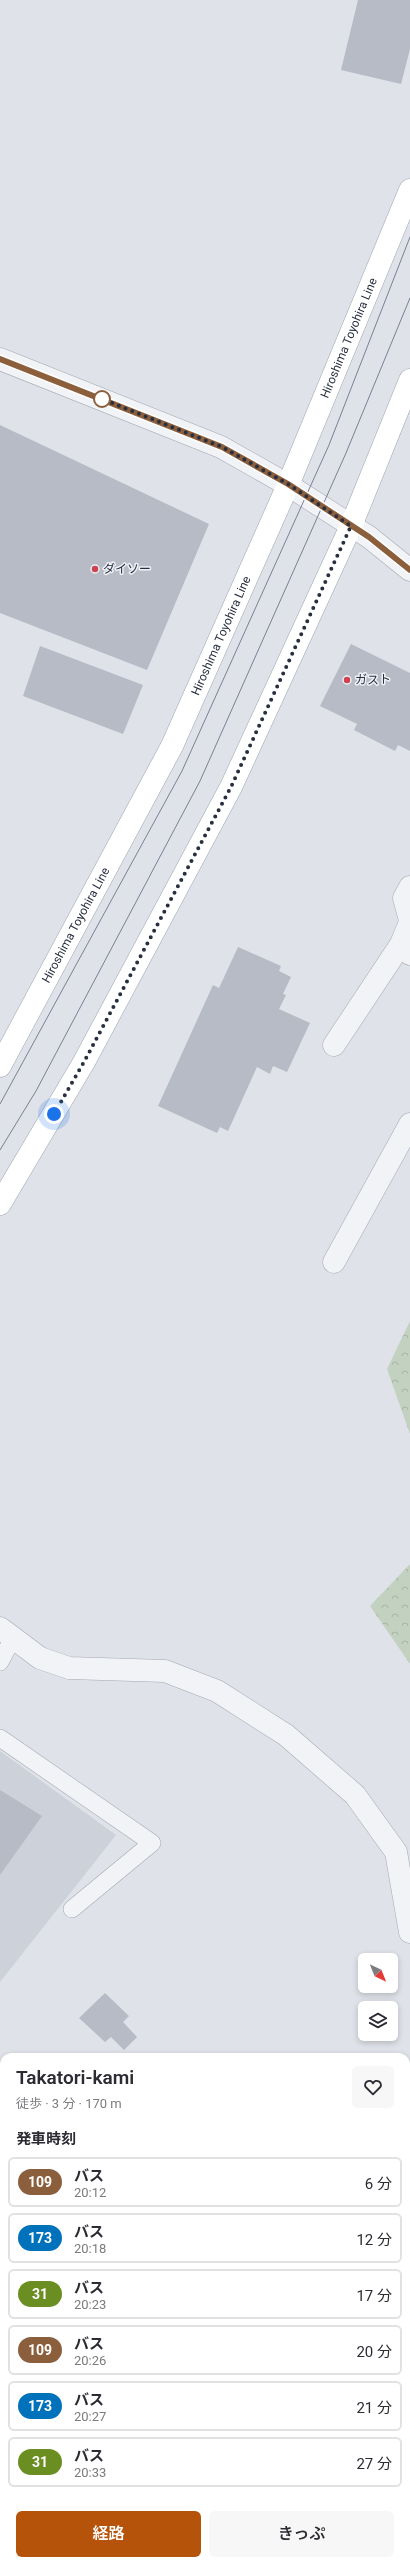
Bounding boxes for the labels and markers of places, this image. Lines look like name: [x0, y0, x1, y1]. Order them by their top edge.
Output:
unlabelled marker: [93, 390, 111, 408]
place label: ダイソー: [103, 562, 151, 576]
marker: ダイソー: [90, 564, 100, 574]
place label: ガスト: [355, 673, 391, 687]
marker: ガスト: [342, 675, 352, 685]

